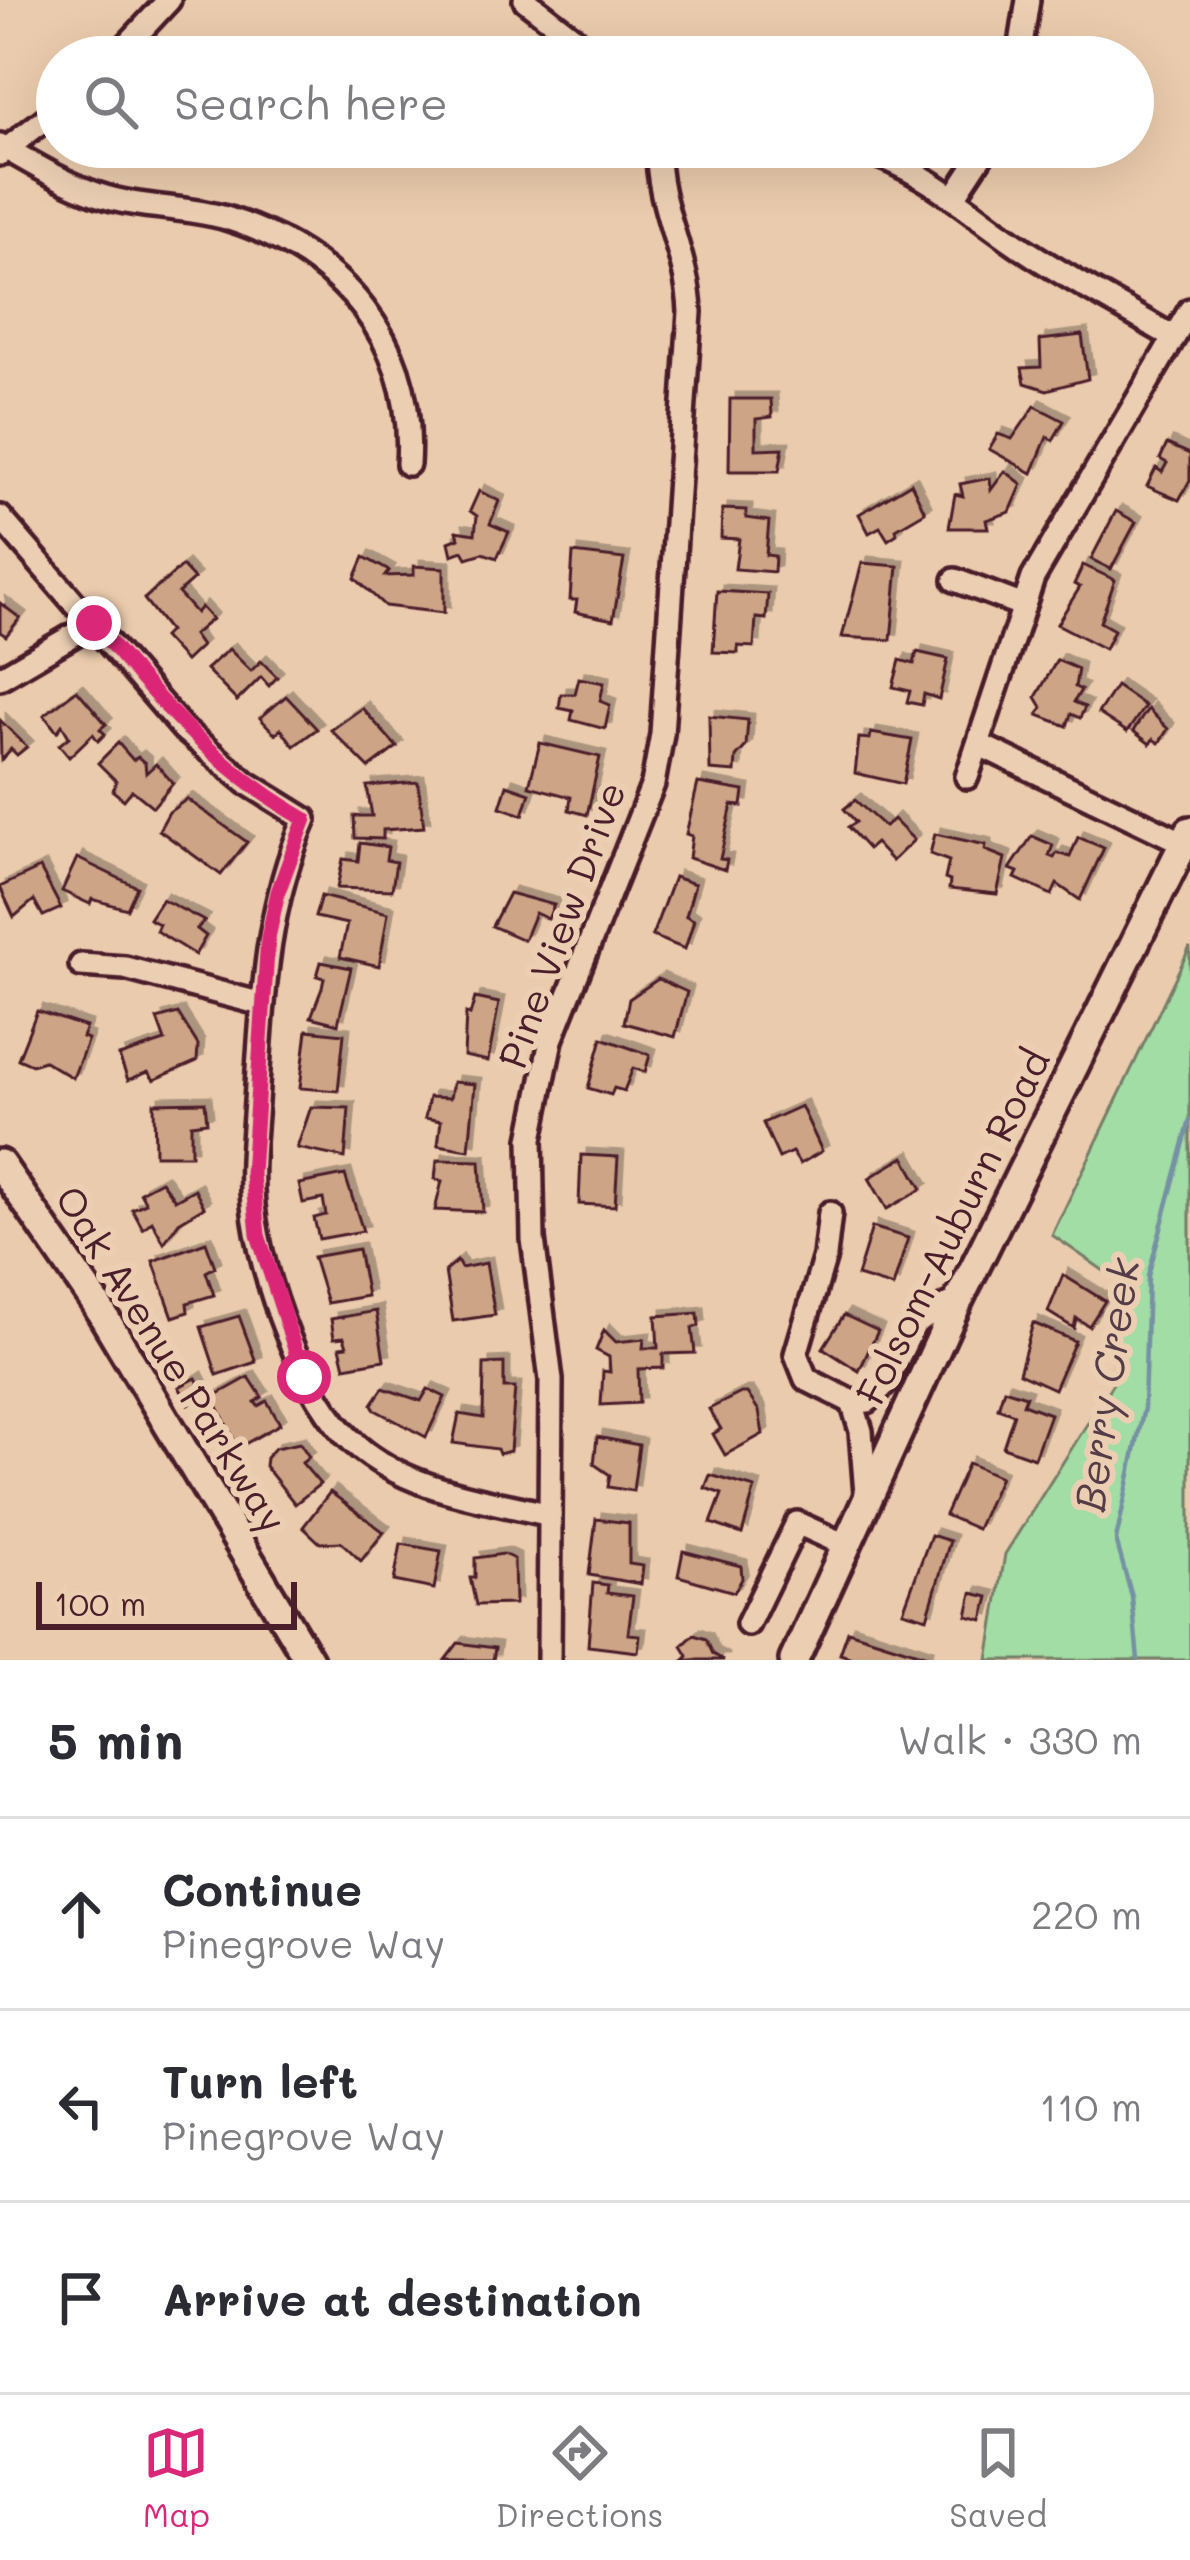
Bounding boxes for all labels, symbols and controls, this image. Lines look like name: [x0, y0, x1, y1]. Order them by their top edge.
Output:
search box: [36, 36, 1154, 168]
icon: search: [78, 69, 144, 135]
text: Search here: [174, 73, 448, 131]
route end: [67, 596, 121, 650]
street label: Pine View Drive: [485, 774, 636, 1075]
street label: Folsom-Auburn Road: [843, 1040, 1060, 1413]
street label: Oak Avenue Parkway: [45, 1175, 300, 1541]
water label: Berry Creek: [1061, 1254, 1151, 1515]
route start: [277, 1350, 331, 1404]
scale bar: [36, 1576, 297, 1629]
text: 100 m: [54, 1581, 146, 1624]
text: 5 min: [48, 1705, 183, 1772]
text: Walk · 330 m: [898, 1713, 1142, 1764]
text: Continue: [162, 1859, 362, 1917]
icon: ahead: [48, 1881, 114, 1947]
text: 220 m: [1031, 1888, 1142, 1939]
text: Pinegrove Way: [162, 1917, 445, 1968]
text: Turn left: [162, 2051, 358, 2109]
icon: left: [48, 2073, 114, 2139]
text: 110 m: [1040, 2080, 1142, 2131]
text: Pinegrove Way: [162, 2109, 445, 2160]
icon: arrive: [48, 2265, 114, 2331]
text: Arrive at destination: [162, 2269, 642, 2327]
tab: Map: [143, 2420, 210, 2535]
tab: Directions: [496, 2420, 663, 2535]
tab: Saved: [949, 2420, 1047, 2535]

